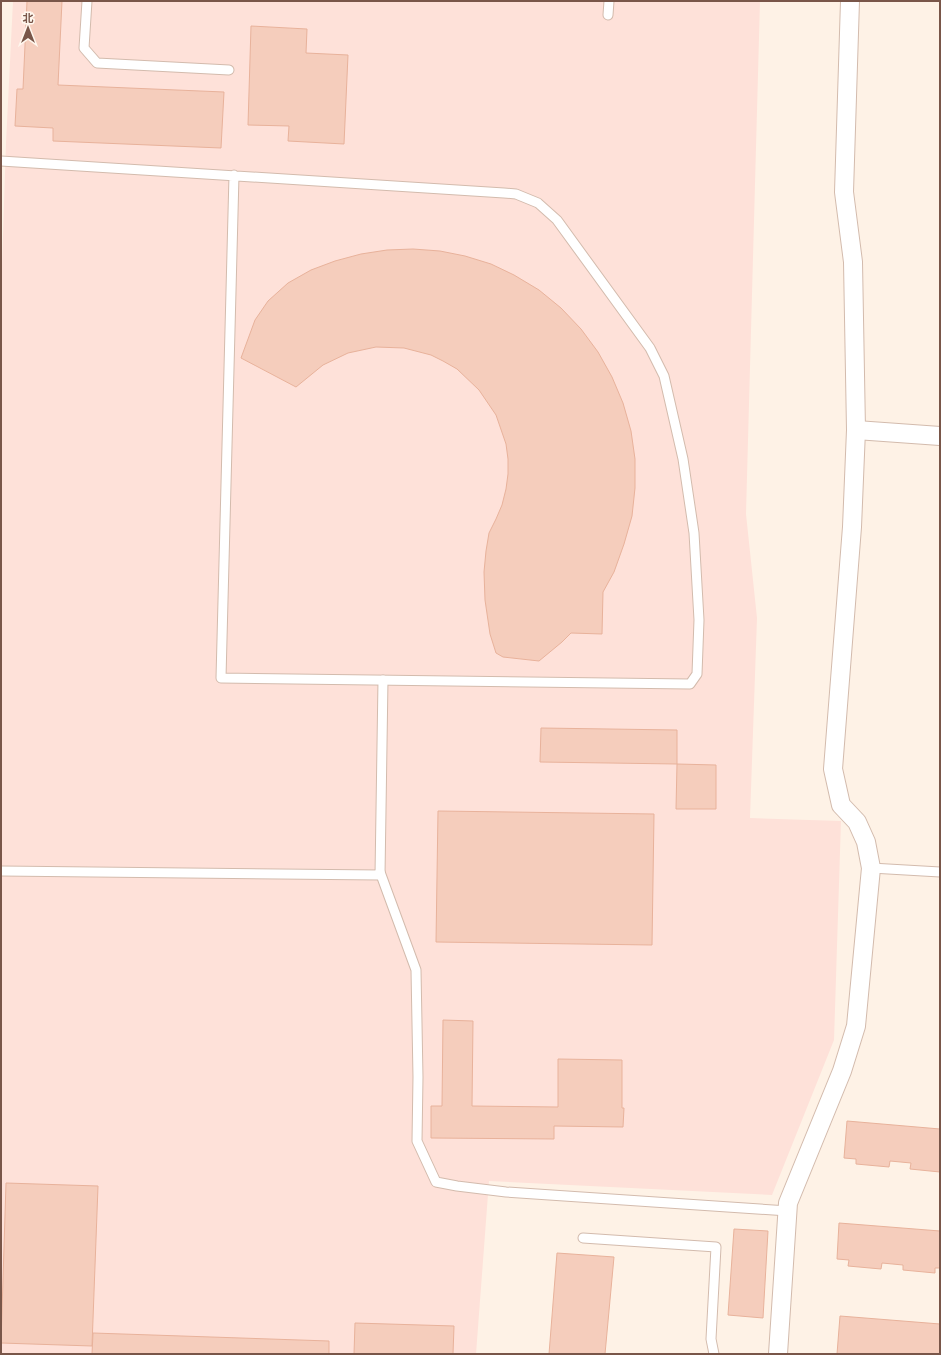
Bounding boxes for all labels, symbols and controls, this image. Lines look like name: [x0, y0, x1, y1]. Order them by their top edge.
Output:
north arrow: [8, 8, 48, 48]
text: 北: [23, 11, 34, 25]

